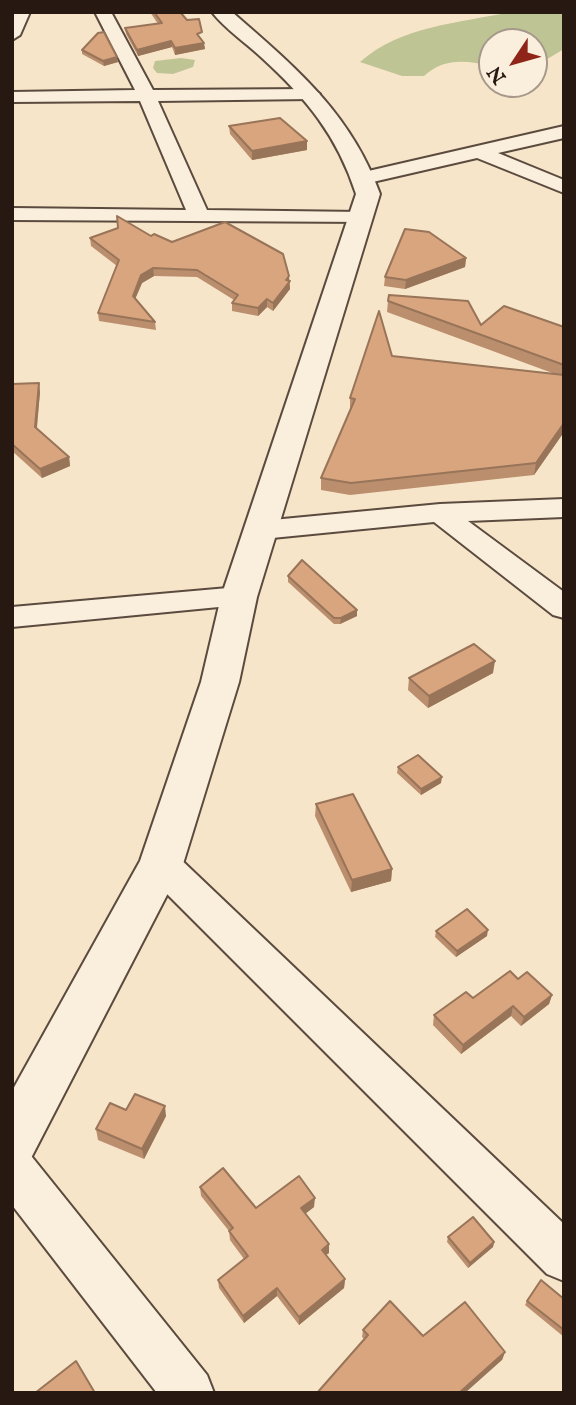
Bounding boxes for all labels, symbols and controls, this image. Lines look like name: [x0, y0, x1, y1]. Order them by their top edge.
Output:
north arrow: [478, 28, 548, 98]
text: N: [483, 60, 512, 88]

